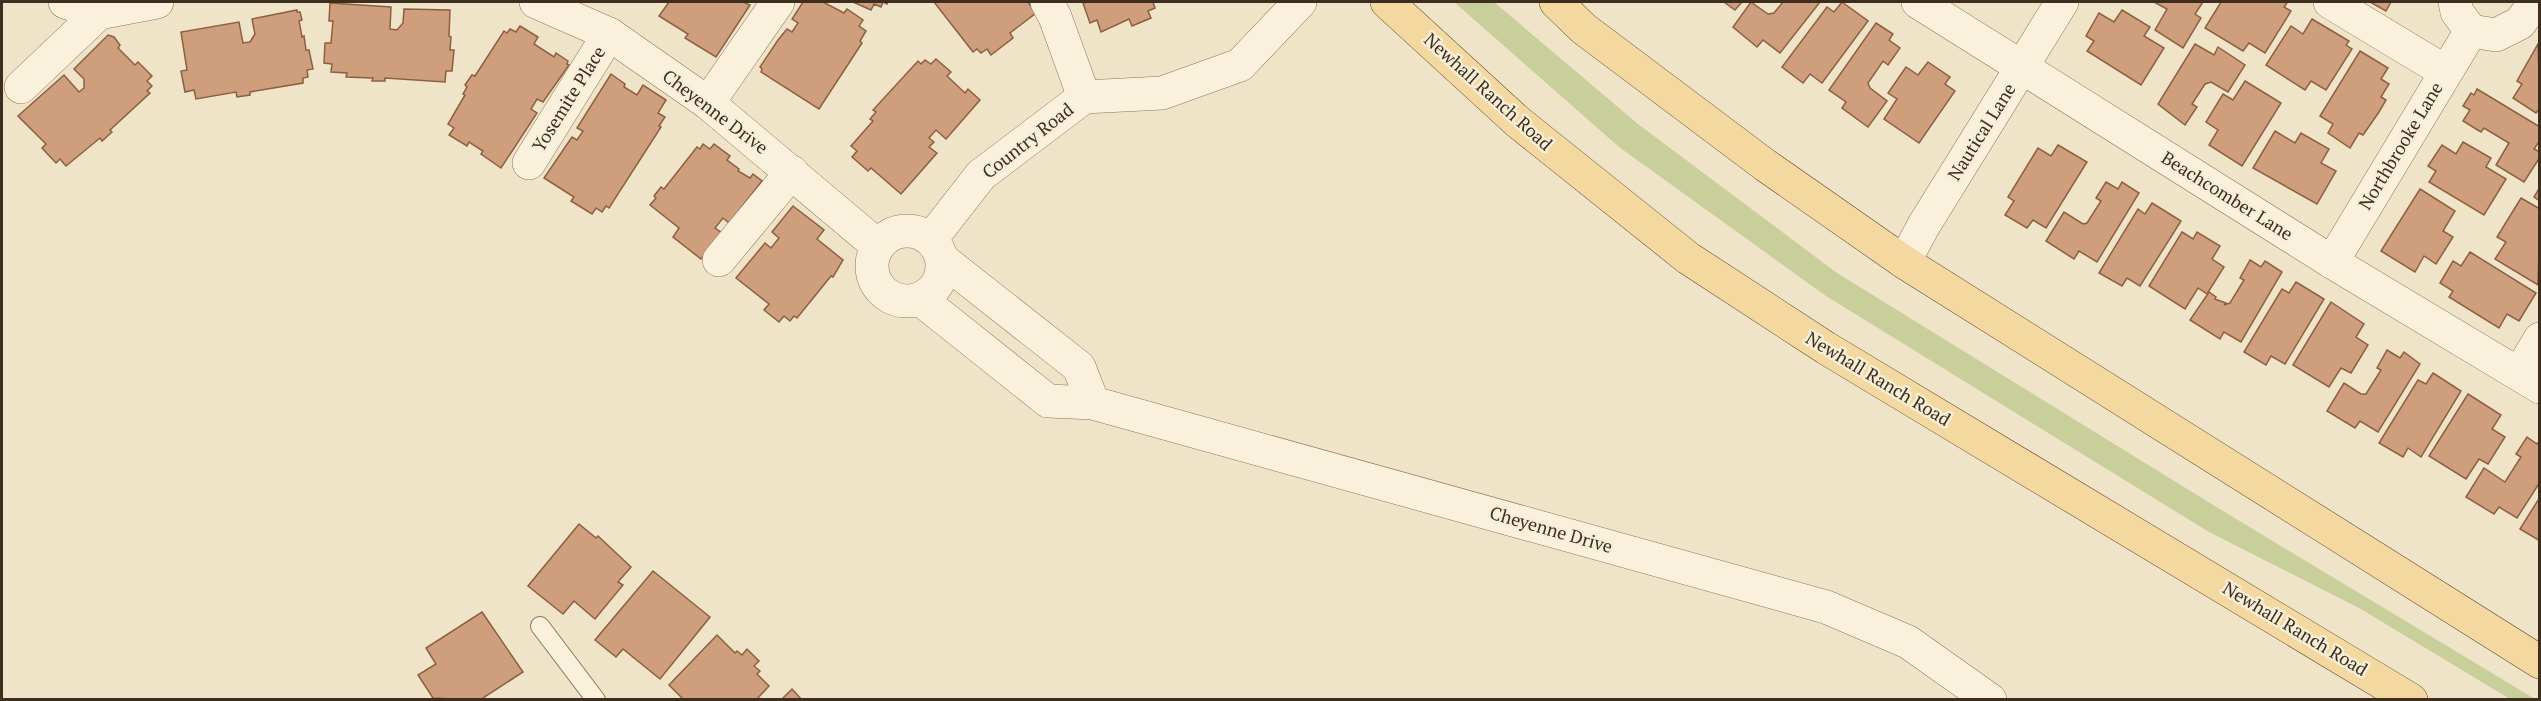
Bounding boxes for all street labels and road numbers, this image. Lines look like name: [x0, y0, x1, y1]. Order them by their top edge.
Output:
street label: Newhall Ranch Road: [1419, 27, 1558, 155]
street label: Yosemite Place: [526, 41, 610, 156]
street label: Cheyenne Drive: [658, 64, 773, 159]
street label: Northbrooke Lane: [2352, 77, 2448, 214]
street label: Nautical Lane: [1942, 78, 2021, 185]
street label: Country Road: [977, 97, 1078, 183]
street label: Beachcomber Lane: [2157, 145, 2298, 245]
street label: Newhall Ranch Road: [1802, 325, 1955, 431]
street label: Cheyenne Drive: [1487, 500, 1615, 558]
street label: Newhall Ranch Road: [2219, 575, 2372, 681]

